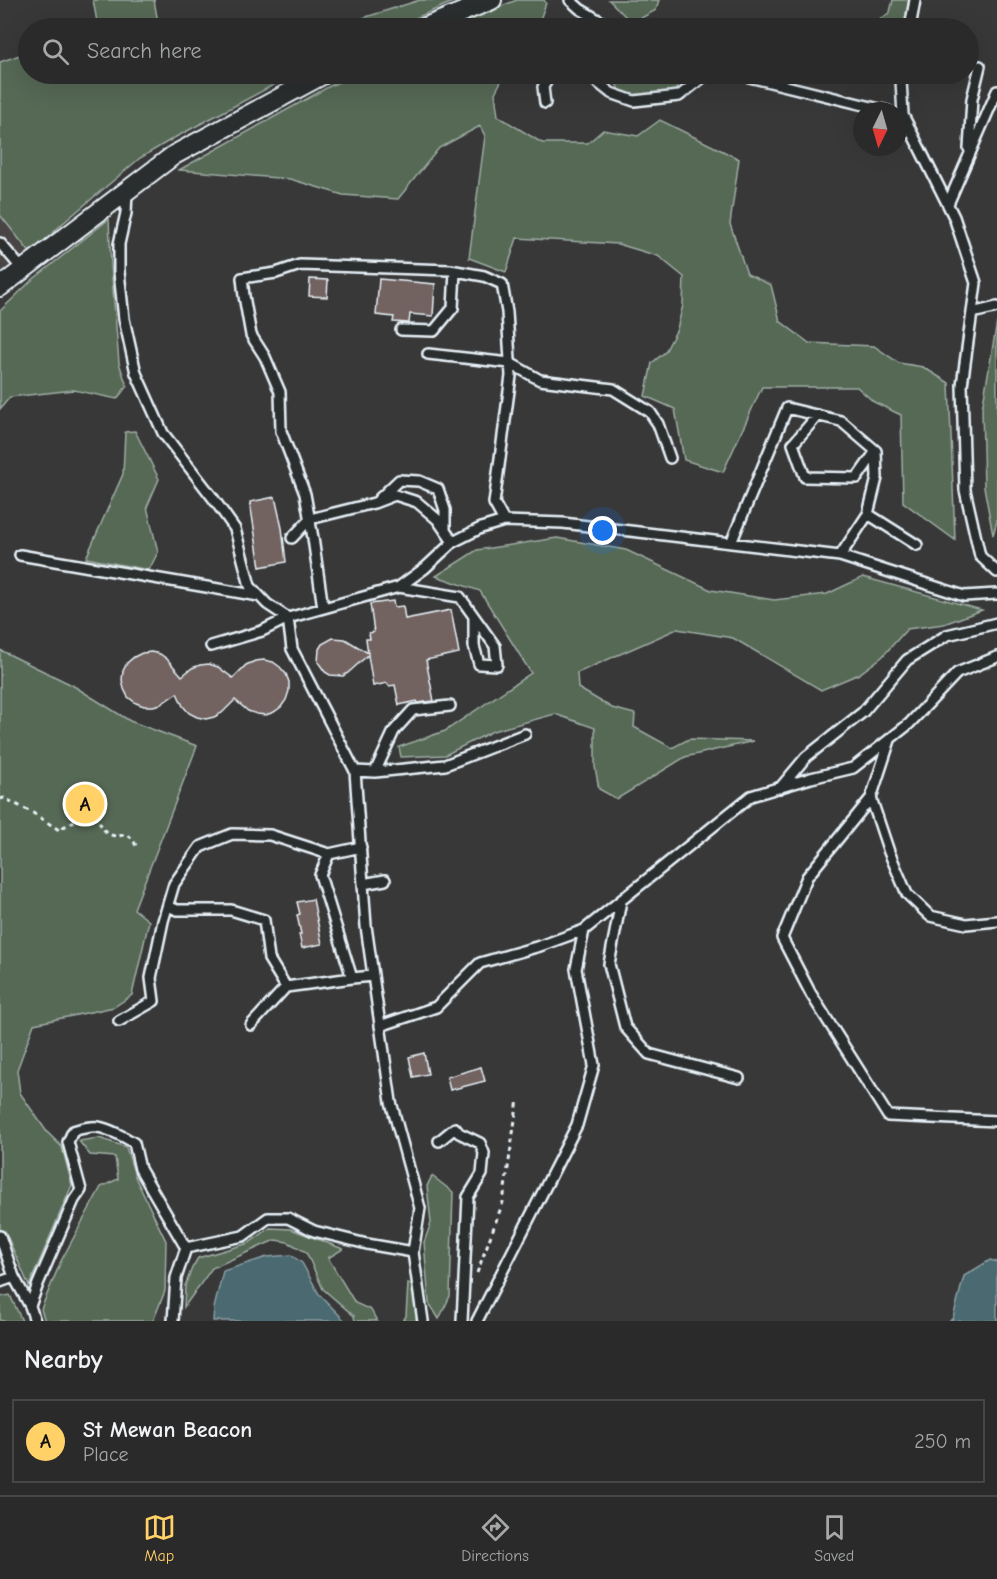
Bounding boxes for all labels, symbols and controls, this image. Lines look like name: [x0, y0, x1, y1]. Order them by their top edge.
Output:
search box: [18, 18, 979, 84]
icon: search: [39, 35, 72, 68]
text: Search here: [87, 38, 202, 64]
north arrow: [853, 102, 907, 156]
your location: [588, 516, 617, 545]
pin: A: [66, 782, 104, 826]
text: Nearby: [24, 1345, 103, 1375]
text: St Mewan Beacon: [83, 1417, 252, 1443]
text: A: [40, 1430, 51, 1453]
text: 250 m: [914, 1430, 971, 1453]
text: Place: [83, 1443, 129, 1466]
tab: Map: [143, 1511, 176, 1565]
tab: Directions: [461, 1511, 529, 1565]
tab: Saved: [814, 1511, 854, 1565]

